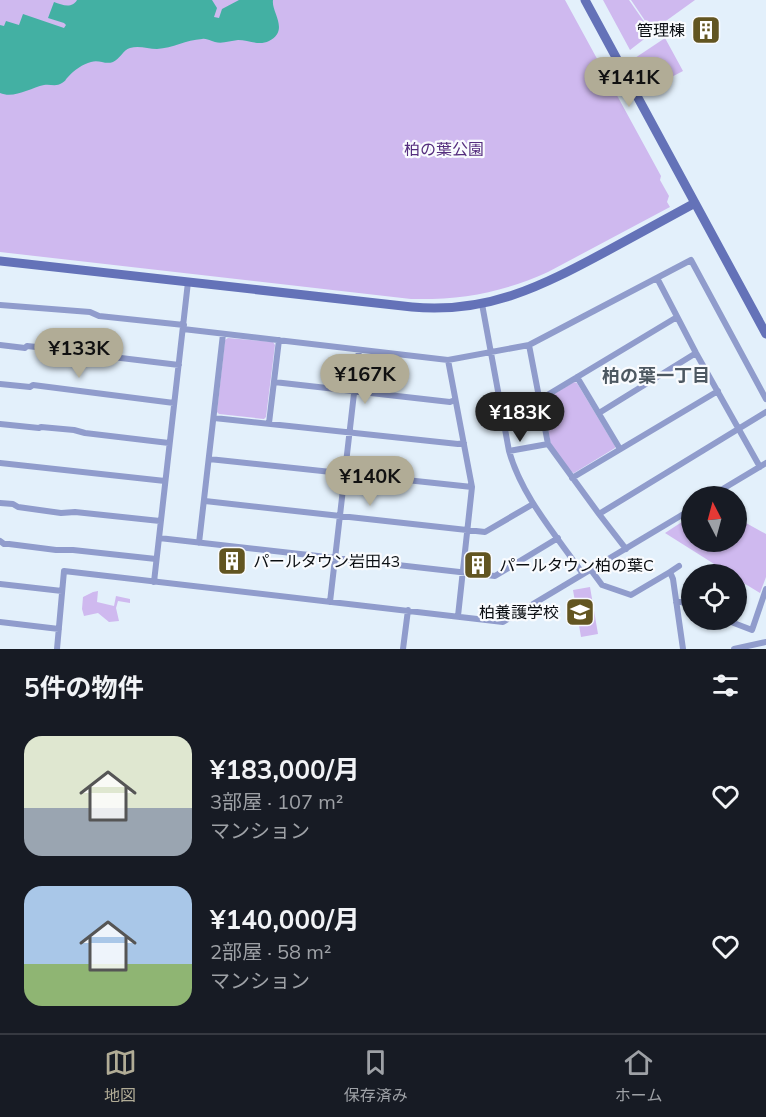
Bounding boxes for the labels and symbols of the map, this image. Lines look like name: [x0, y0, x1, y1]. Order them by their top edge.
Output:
building icon: 管理棟: [690, 14, 722, 46]
place label: 管理棟: [637, 20, 685, 40]
pin: ¥141K: [587, 57, 671, 108]
park label: 柏の葉公園: [404, 139, 484, 159]
pin: ¥133K: [37, 328, 121, 379]
pin: ¥167K: [323, 354, 407, 405]
district label: 柏の葉一丁目: [602, 364, 710, 387]
pin: ¥183K: [478, 392, 562, 443]
pin: ¥140K: [328, 456, 412, 507]
north arrow: [681, 486, 747, 552]
building icon: パールタウン岩田43: [216, 545, 248, 577]
building icon: パールタウン柏の葉C: [462, 549, 494, 581]
place label: パールタウン岩田43: [253, 551, 400, 571]
place label: パールタウン柏の葉C: [499, 555, 654, 575]
school or university icon: 柏養護学校: [564, 596, 596, 628]
place label: 柏養護学校: [479, 602, 559, 622]

